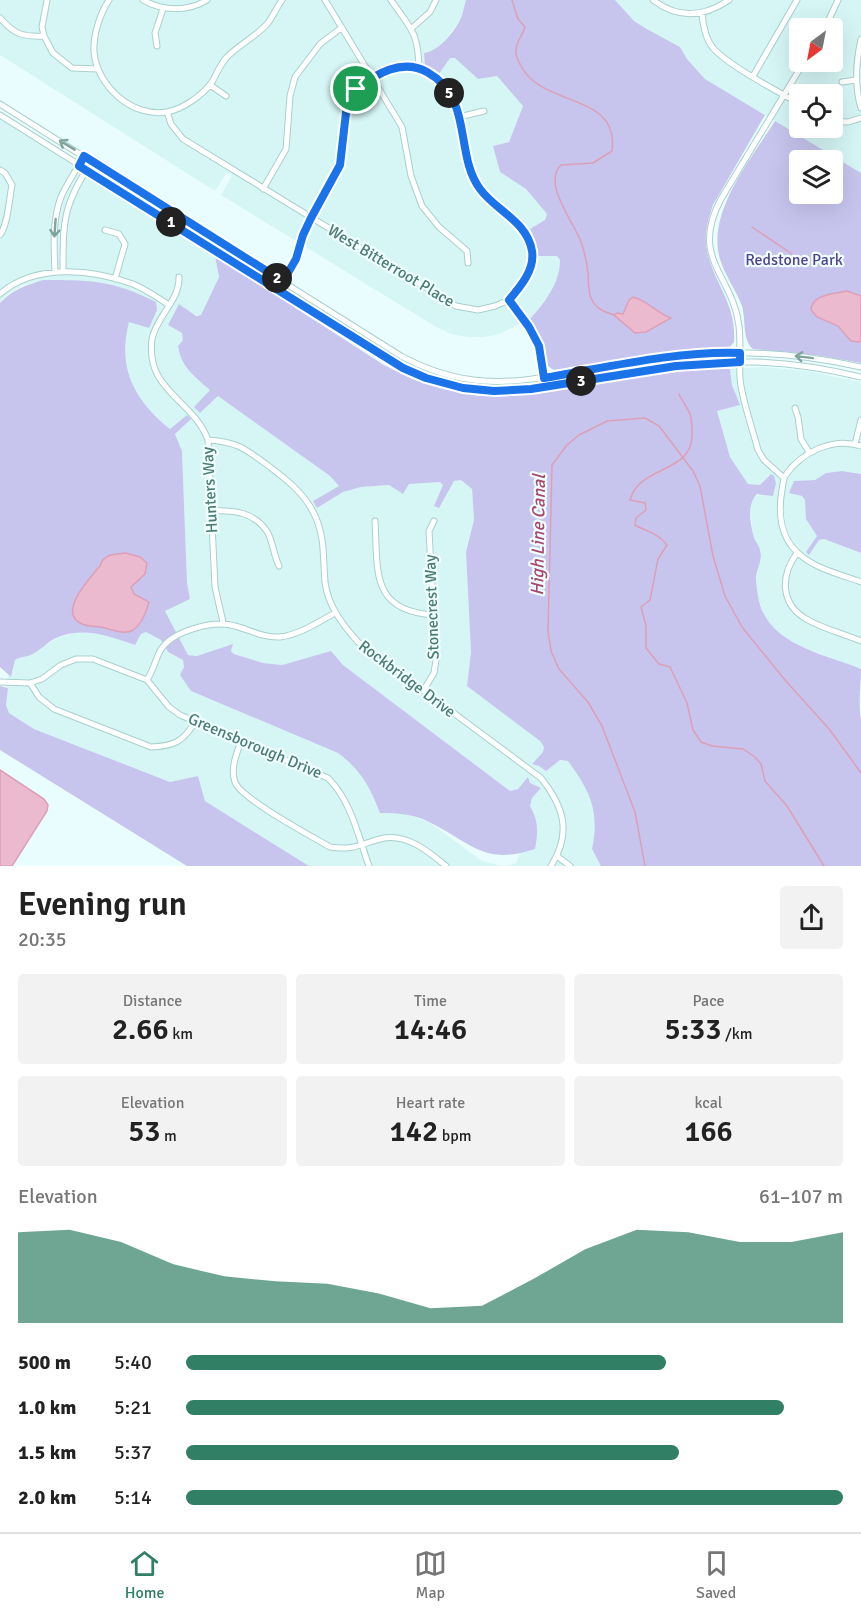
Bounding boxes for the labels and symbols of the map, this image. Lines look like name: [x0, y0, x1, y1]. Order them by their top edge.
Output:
north arrow: [789, 18, 843, 72]
pin: [330, 63, 381, 114]
pin: 5: [434, 78, 464, 108]
one-way arrow: [59, 139, 76, 151]
pin: 1: [156, 207, 186, 237]
one-way arrow: [49, 218, 60, 238]
street label: West Bitterroot Place: [324, 220, 458, 312]
park label: Redstone Park: [745, 250, 843, 270]
pin: 2: [262, 263, 292, 293]
one-way arrow: [794, 351, 814, 362]
pin: 3: [566, 366, 596, 396]
street label: Hunters Way: [198, 446, 222, 534]
water label: High Line Canal: [526, 473, 550, 596]
street label: Stonecrest Way: [420, 554, 444, 660]
street label: Rockbridge Drive: [354, 636, 460, 722]
street label: Greensborough Drive: [185, 709, 325, 783]

